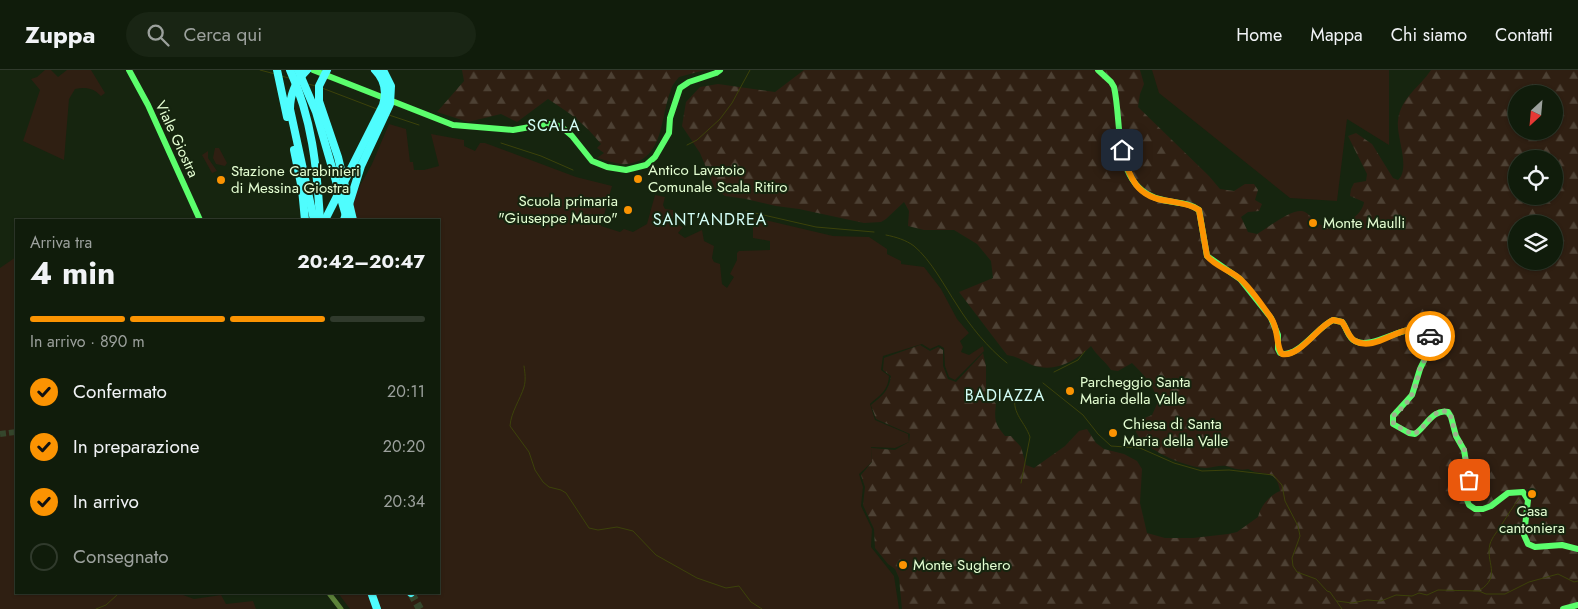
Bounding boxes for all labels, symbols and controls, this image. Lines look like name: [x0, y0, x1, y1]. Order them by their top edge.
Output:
search box: [126, 12, 476, 57]
text: Zuppa: [25, 17, 96, 52]
icon: search: [144, 21, 172, 49]
text: Cerca qui: [184, 21, 262, 48]
text: Home: [1236, 22, 1282, 48]
text: Mappa: [1310, 22, 1363, 48]
text: Chi siamo: [1391, 22, 1467, 48]
text: Contatti: [1495, 22, 1553, 48]
north arrow: [1508, 85, 1562, 140]
map controls: [1508, 85, 1563, 270]
street label: Viale Giostra: [150, 97, 204, 181]
district label: SCALA: [527, 114, 581, 137]
pin: [1101, 129, 1143, 171]
icon: home: [1108, 136, 1136, 164]
button: locate: [1508, 150, 1563, 205]
place label: Antico Lavatoio Comunale Scala Ritiro: [648, 159, 788, 198]
place label: Stazione Carabinieri di Messina Giostra: [231, 160, 360, 199]
marker: Antico Lavatoio Comunale Scala Ritiro: [632, 173, 644, 185]
marker: Stazione Carabinieri di Messina Giostra: [215, 174, 227, 186]
place label: Scuola primaria "Giuseppe Mauro": [498, 190, 618, 229]
marker: Scuola primaria "Giuseppe Mauro": [622, 204, 634, 216]
district label: SANT'ANDREA: [653, 208, 767, 231]
place label: Monte Maulli: [1323, 212, 1405, 234]
button: layers: [1508, 215, 1563, 270]
marker: Monte Maulli: [1307, 217, 1319, 229]
text: Arriva tra: [30, 231, 92, 254]
text: 20:42–20:47: [297, 248, 425, 275]
text: 4 min: [30, 250, 115, 296]
courier: [1405, 311, 1455, 361]
icon: car: [1416, 322, 1444, 350]
text: In arrivo · 890 m: [30, 330, 145, 353]
place label: Parcheggio Santa Maria della Valle: [1080, 371, 1191, 410]
icon: check: [30, 378, 58, 406]
text: Confermato: [73, 378, 167, 405]
text: 20:11: [387, 380, 425, 403]
district label: BADIAZZA: [965, 384, 1045, 407]
marker: Parcheggio Santa Maria della Valle: [1064, 385, 1076, 397]
place label: Chiesa di Santa Maria della Valle: [1123, 413, 1229, 452]
marker: Chiesa di Santa Maria della Valle: [1107, 427, 1119, 439]
icon: check: [30, 433, 58, 461]
text: In preparazione: [73, 433, 200, 460]
text: 20:20: [383, 435, 425, 458]
pin: [1448, 459, 1490, 501]
icon: bag: [1455, 466, 1483, 494]
icon: check: [30, 488, 58, 516]
text: In arrivo: [73, 488, 139, 515]
marker: Casa cantoniera: [1526, 488, 1538, 500]
text: 20:34: [383, 490, 425, 513]
place label: Casa cantoniera: [1499, 500, 1565, 539]
text: Consegnato: [73, 543, 169, 570]
place label: Monte Sughero: [913, 554, 1010, 576]
marker: Monte Sughero: [897, 559, 909, 571]

